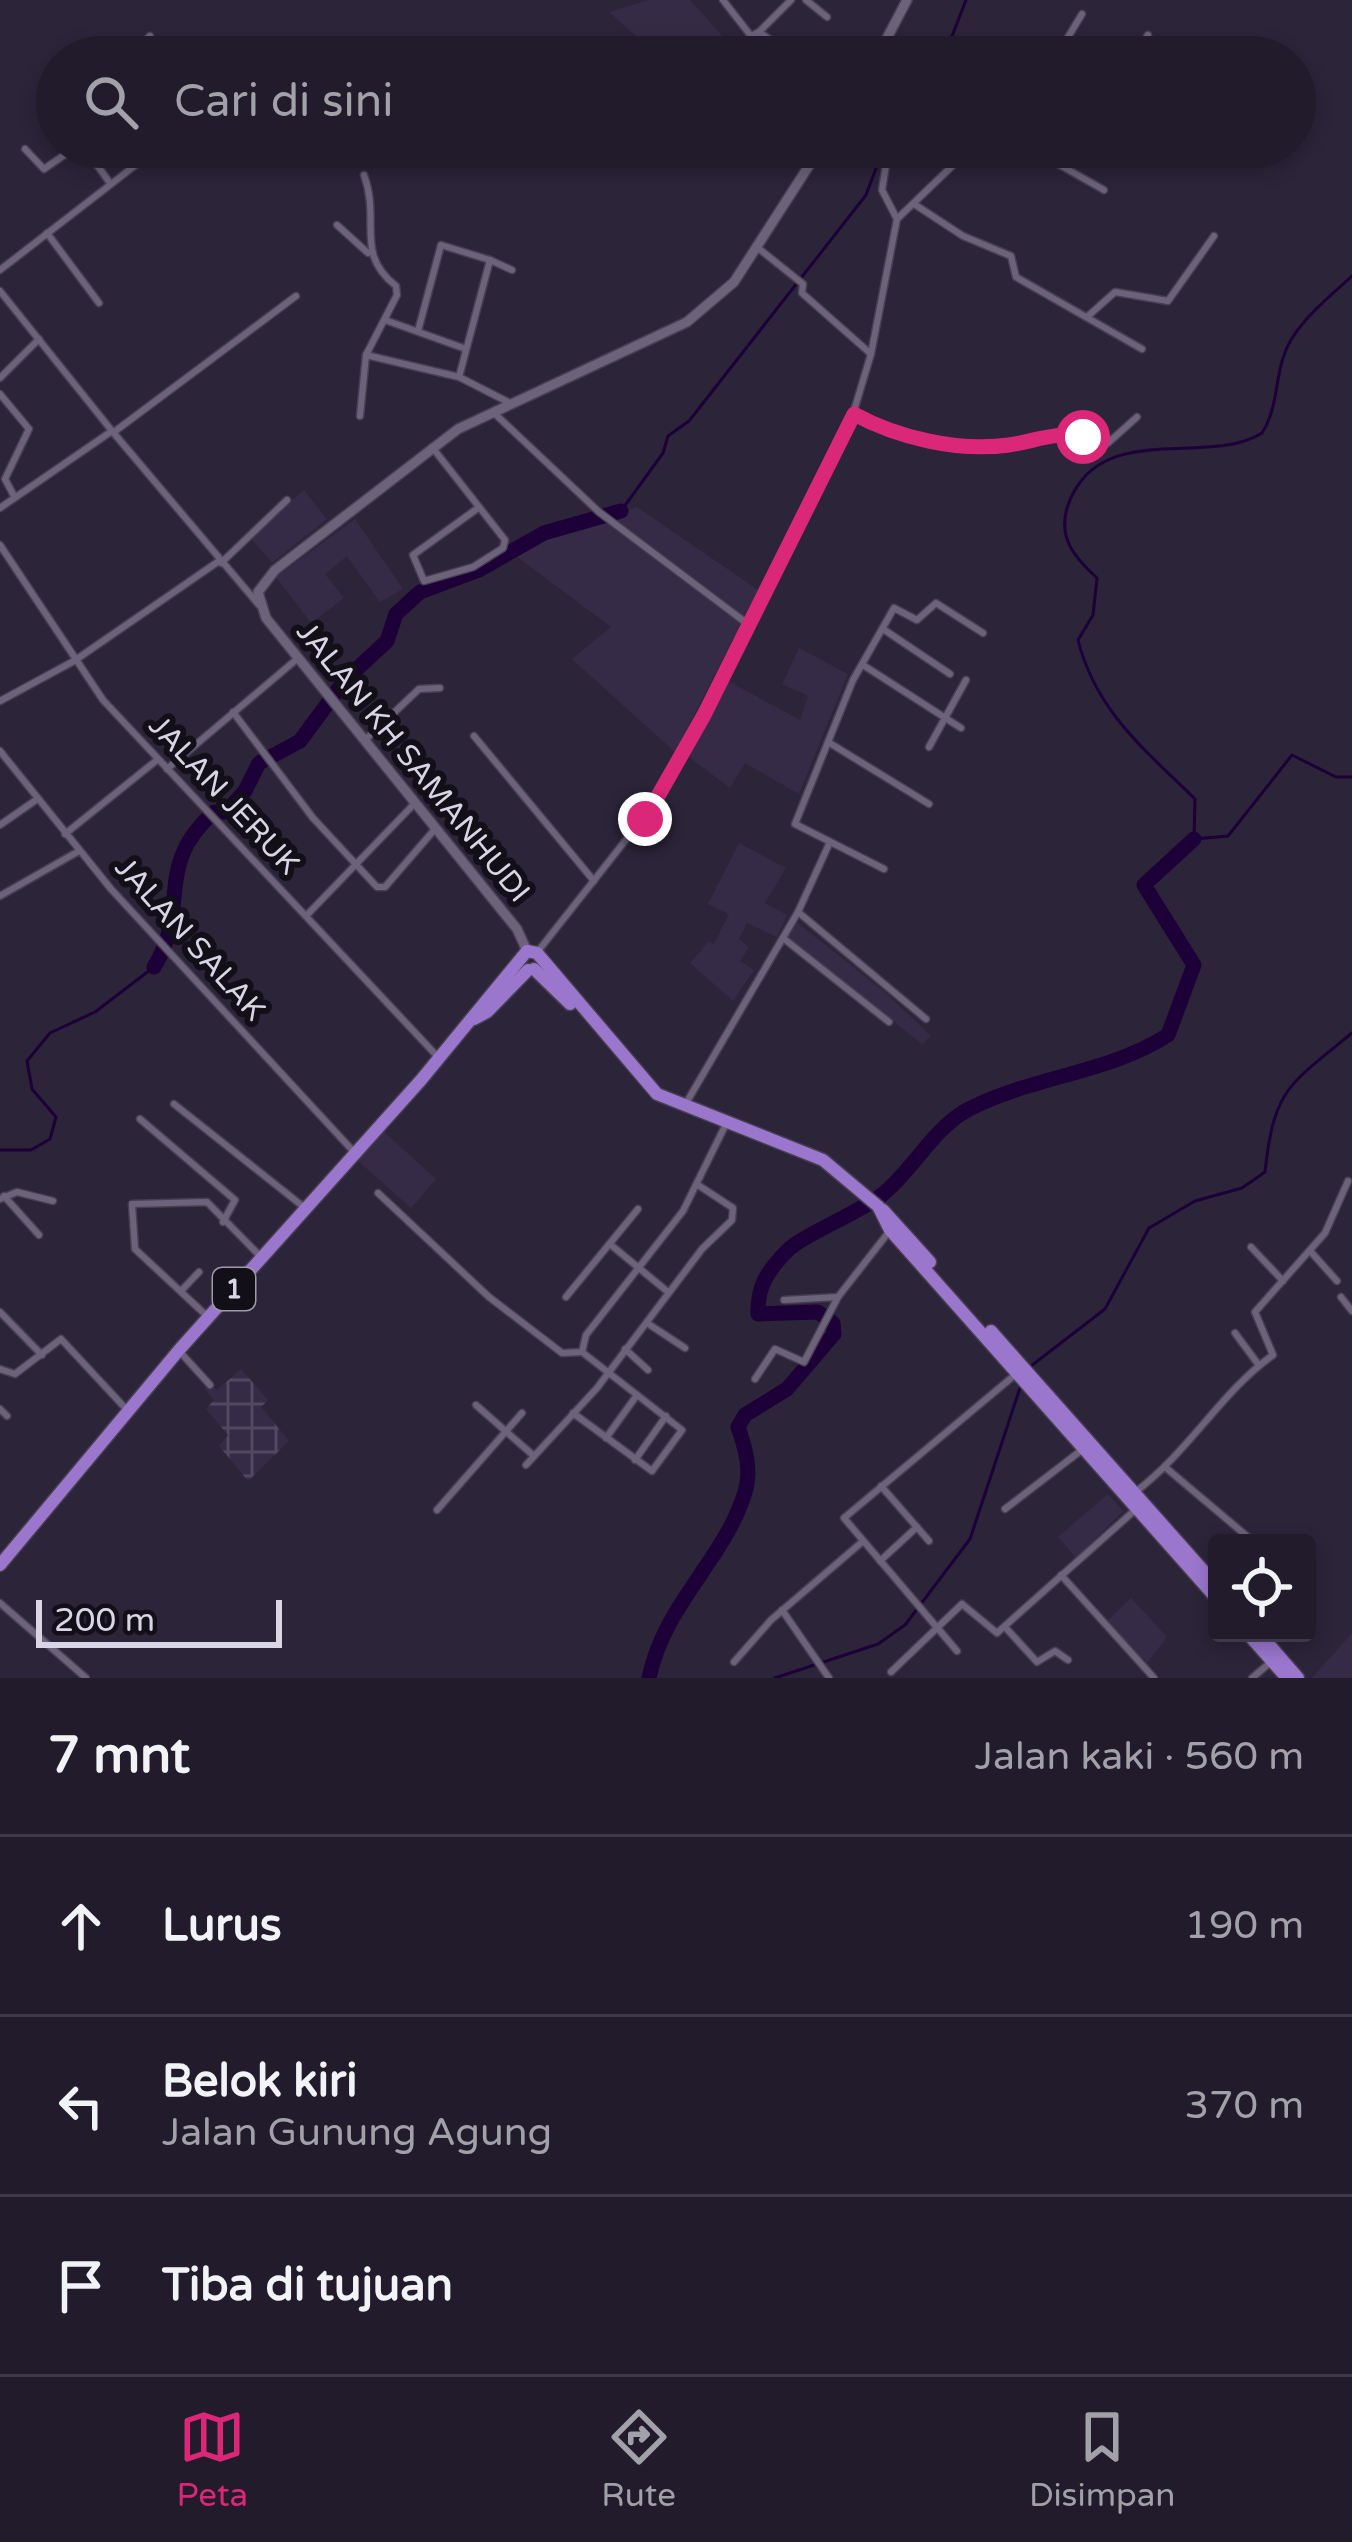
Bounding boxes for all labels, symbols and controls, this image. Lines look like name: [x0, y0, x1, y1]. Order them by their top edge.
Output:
search box: [36, 36, 1316, 168]
icon: search: [78, 69, 144, 135]
text: Cari di sini: [174, 75, 393, 129]
route start: [1056, 410, 1110, 464]
street label: JALAN KH SAMANHUDI: [288, 614, 538, 910]
street label: JALAN JERUK: [141, 708, 307, 882]
route end: [618, 792, 672, 846]
street label: JALAN SALAK: [107, 850, 273, 1028]
road number: 1: [213, 1268, 255, 1310]
map controls: [1208, 1534, 1316, 1642]
button: locate: [1208, 1534, 1316, 1642]
scale bar: [36, 1594, 282, 1647]
text: 200 m: [54, 1601, 155, 1640]
text: 7 mnt: [48, 1725, 190, 1787]
text: Jalan kaki · 560 m: [975, 1733, 1304, 1780]
icon: ahead: [48, 1893, 114, 1959]
text: Lurus: [162, 1899, 282, 1953]
text: 190 m: [1185, 1902, 1304, 1949]
text: Belok kiri: [162, 2055, 357, 2109]
icon: left: [48, 2073, 114, 2139]
text: 370 m: [1185, 2082, 1304, 2129]
text: Jalan Gunung Agung: [162, 2109, 552, 2156]
icon: arrive: [48, 2253, 114, 2319]
text: Tiba di tujuan: [162, 2259, 453, 2313]
tab: Peta: [177, 2404, 248, 2515]
tab: Rute: [601, 2404, 676, 2515]
tab: Disimpan: [1029, 2404, 1175, 2515]

